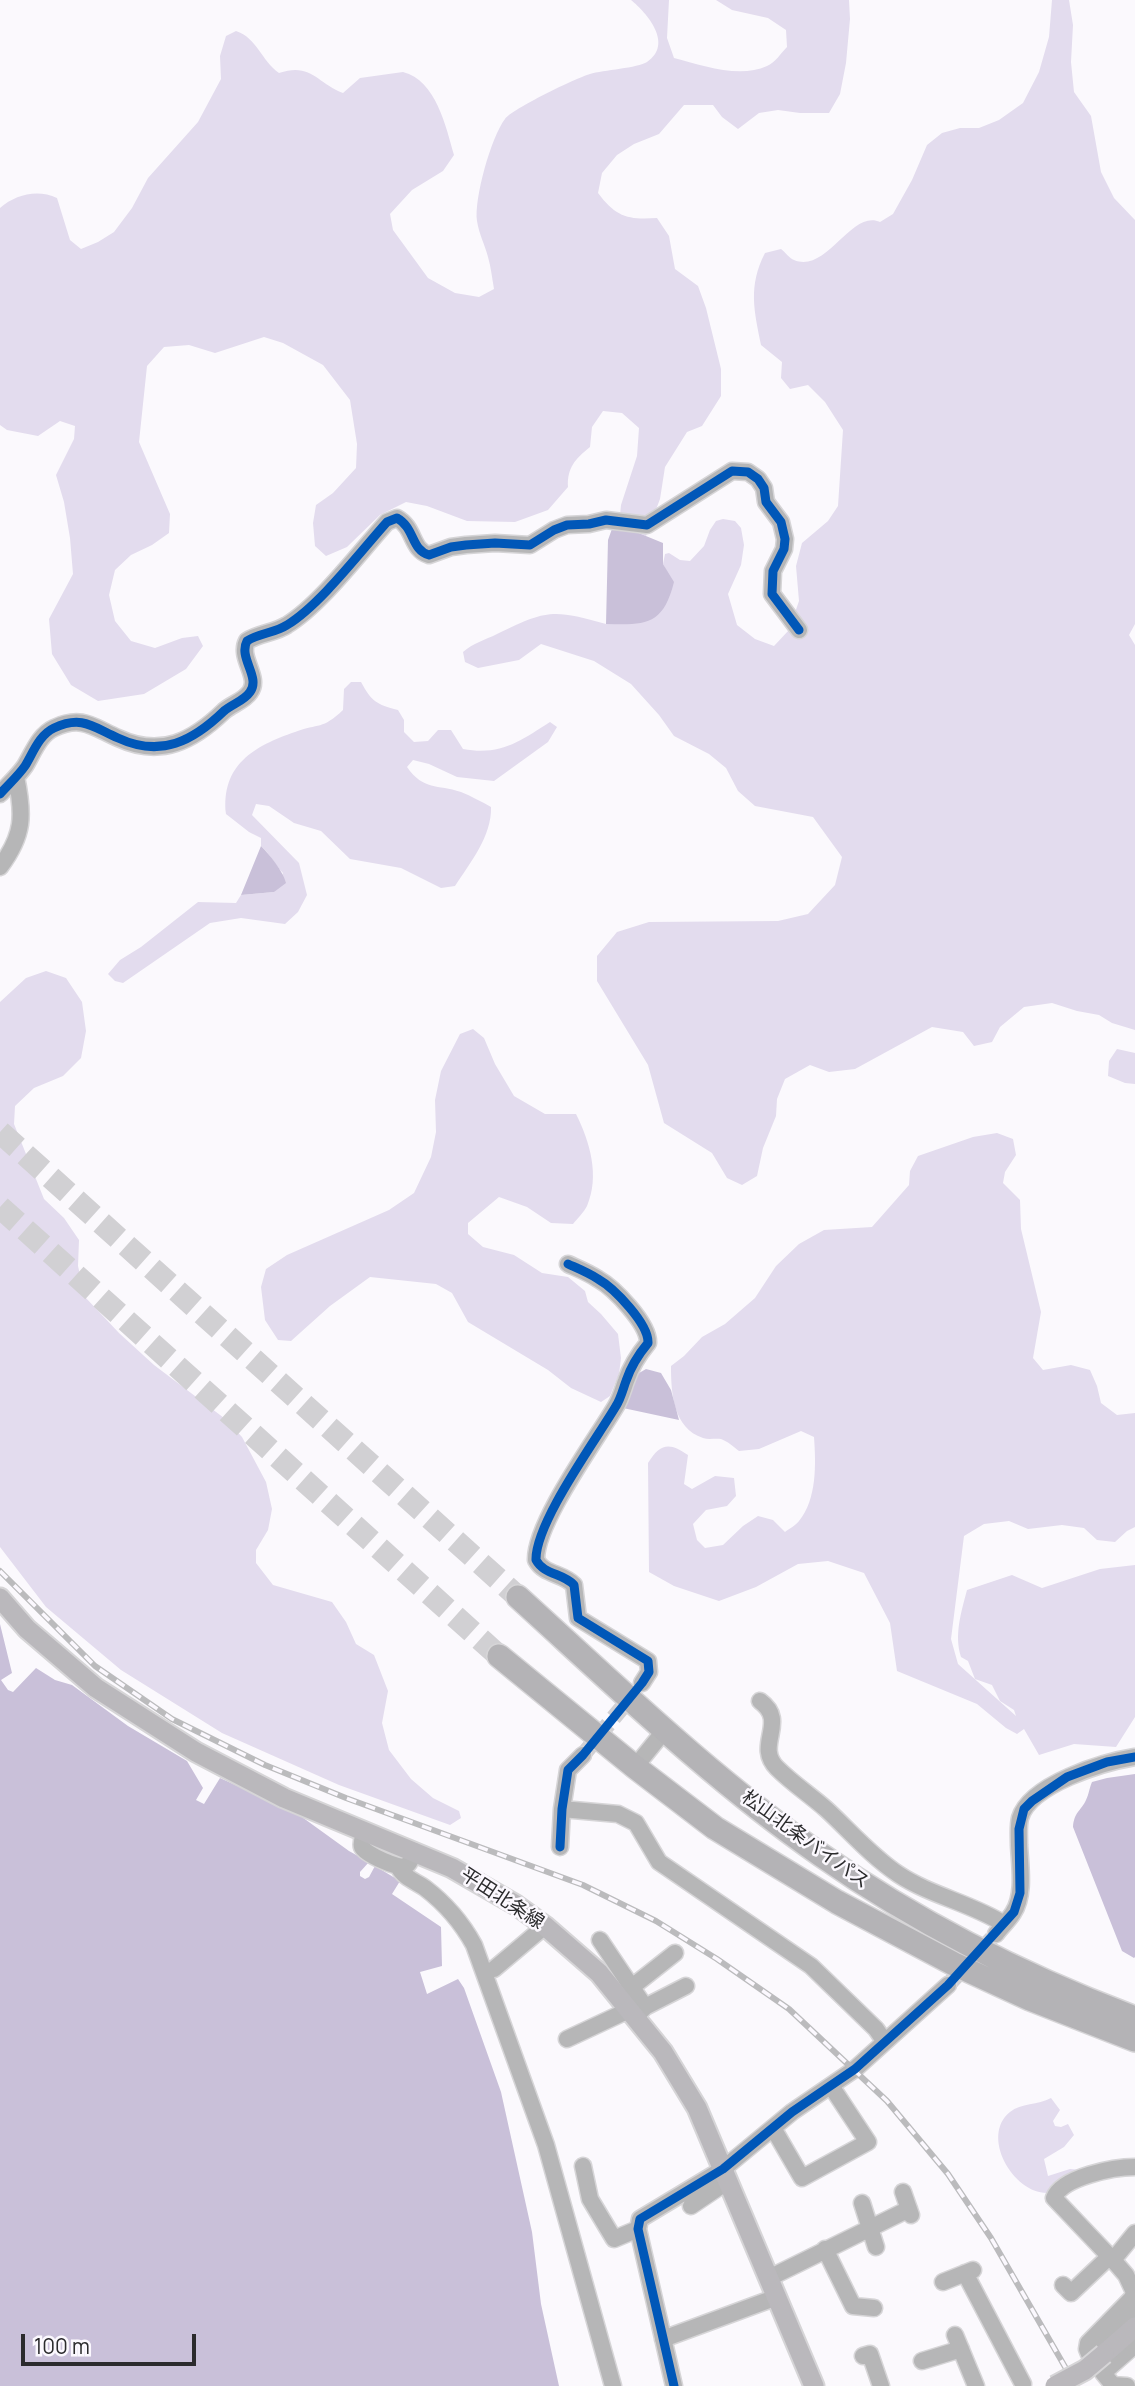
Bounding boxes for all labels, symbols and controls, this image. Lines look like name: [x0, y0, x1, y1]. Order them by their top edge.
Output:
street label: 松山北条バイパス: [737, 1786, 873, 1894]
street label: 平田北条線: [456, 1864, 548, 1934]
scale bar: [24, 2320, 200, 2364]
text: 100 m: [34, 2332, 90, 2360]

